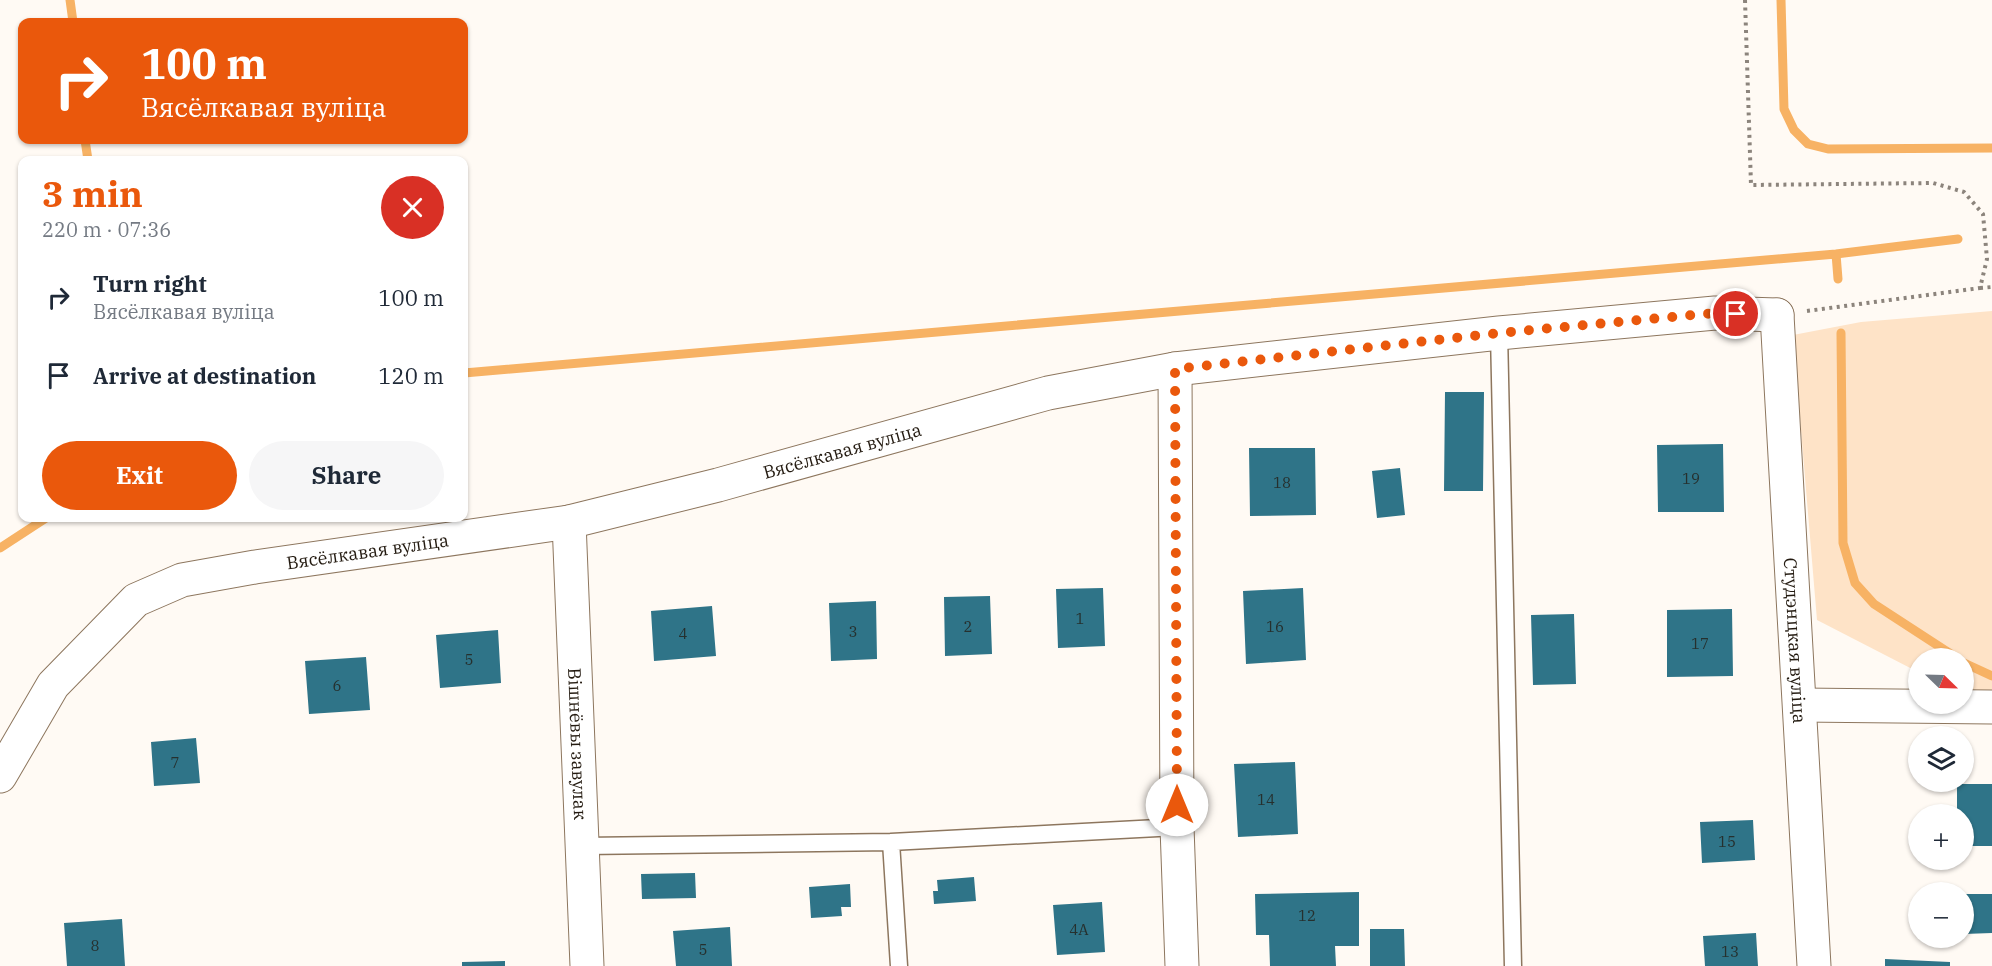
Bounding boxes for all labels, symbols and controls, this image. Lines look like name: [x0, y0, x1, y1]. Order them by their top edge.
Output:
text: 100 m: [141, 36, 267, 91]
icon: right: [42, 42, 120, 120]
text: Вясёлкавая вуліца: [141, 89, 386, 124]
text: 3 min: [42, 170, 143, 217]
button: close: [381, 176, 444, 239]
text: 220 m · 07:36: [42, 216, 171, 243]
text: Turn right: [93, 269, 207, 298]
icon: right: [42, 281, 75, 314]
text: 100 m: [378, 283, 444, 312]
pin: [1710, 288, 1761, 339]
icon: arrive: [1719, 297, 1752, 330]
text: Вясёлкавая вуліца: [93, 298, 275, 325]
icon: arrive: [42, 359, 75, 392]
text: Arrive at destination: [93, 361, 316, 390]
text: 120 m: [378, 361, 444, 390]
street label: Вясёлкавая вуліца: [760, 417, 924, 483]
button: Exit: [42, 441, 237, 510]
button: Share: [249, 441, 444, 510]
house number: 19: [1682, 469, 1700, 488]
house number: 18: [1273, 473, 1291, 492]
street label: Вясёлкавая вуліца: [285, 528, 450, 574]
street label: Студэнцкая вуліца: [1779, 557, 1812, 724]
house number: 1: [1075, 609, 1085, 628]
house number: 2: [963, 617, 973, 636]
house number: 16: [1266, 617, 1284, 636]
house number: 3: [848, 622, 858, 641]
house number: 4: [678, 624, 688, 643]
house number: 17: [1691, 634, 1709, 653]
north arrow: [1908, 648, 1974, 714]
map controls: [1908, 648, 1974, 948]
house number: 5: [464, 650, 474, 669]
street label: Вішнёвы завулак: [563, 667, 593, 821]
house number: 6: [332, 676, 342, 695]
button: layers: [1908, 726, 1974, 792]
house number: 7: [170, 753, 180, 772]
position arrow: [1145, 773, 1209, 837]
house number: 14: [1257, 790, 1275, 809]
button: +: [1908, 804, 1974, 870]
house number: 15: [1718, 832, 1736, 851]
button: −: [1908, 882, 1974, 948]
house number: 12: [1298, 906, 1316, 925]
house number: 4А: [1069, 920, 1089, 939]
house number: 8: [90, 936, 100, 955]
house number: 5: [698, 940, 708, 959]
house number: 13: [1721, 942, 1739, 961]

